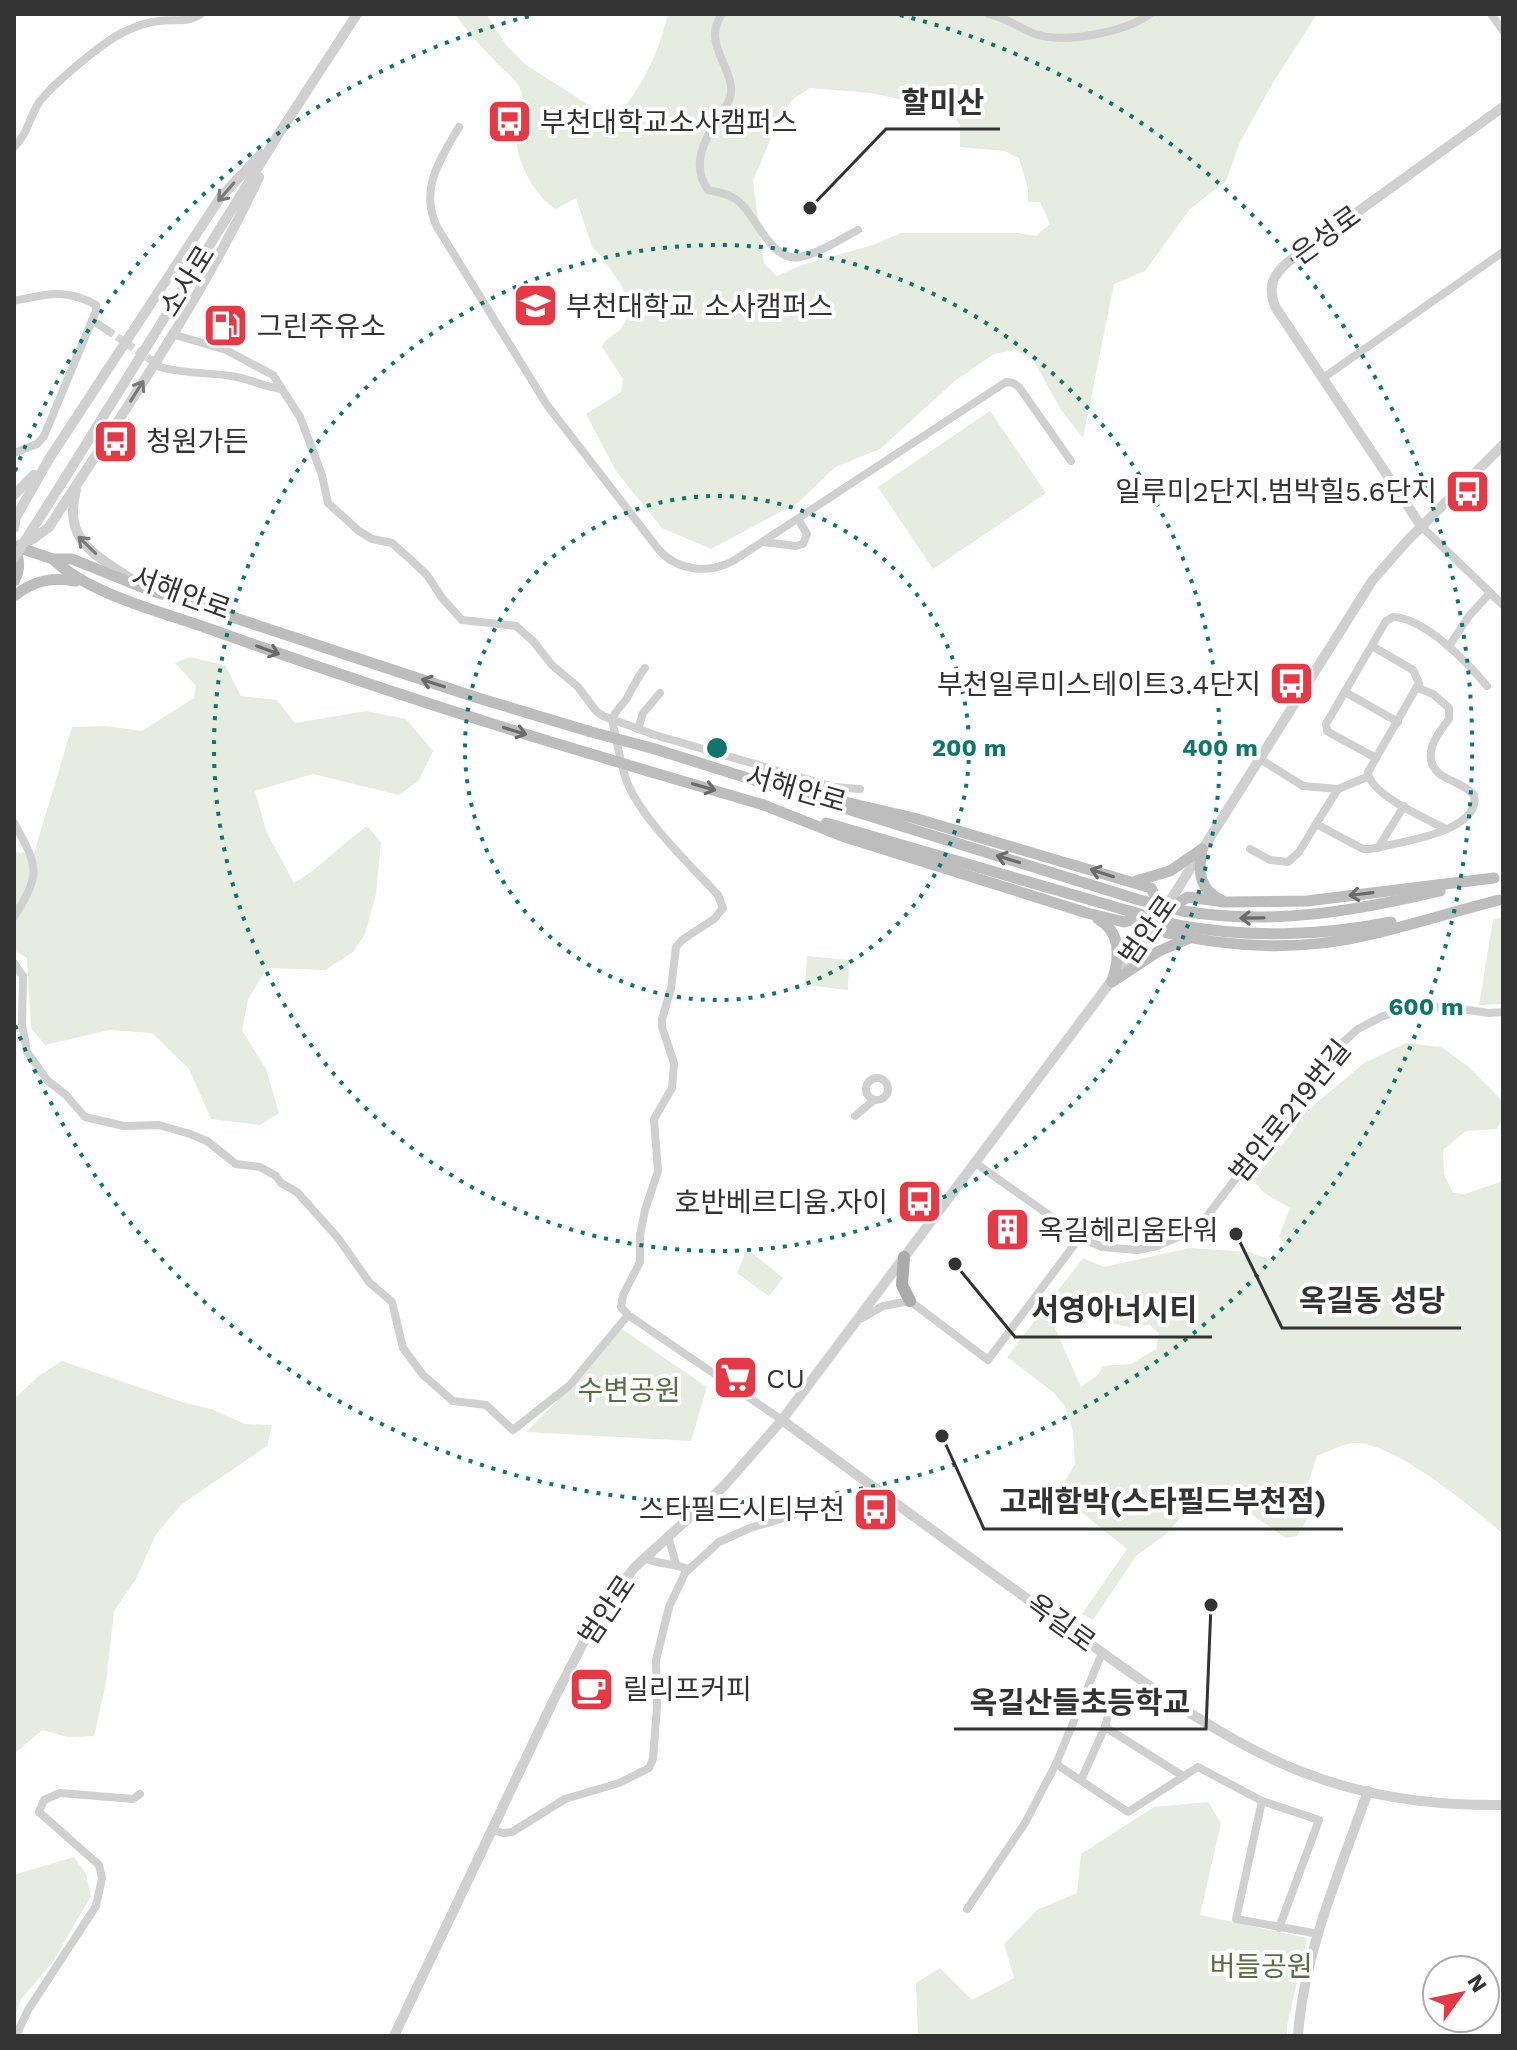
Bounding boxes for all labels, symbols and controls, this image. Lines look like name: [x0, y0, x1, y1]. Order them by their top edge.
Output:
callout: 할미산: [886, 75, 1000, 129]
text: 할미산: [902, 85, 984, 120]
bus stop icon: 부천대학교소사캠퍼스: [485, 98, 533, 146]
place label: 부천대학교소사캠퍼스: [540, 106, 798, 139]
one-way arrow: [217, 182, 235, 202]
street label: 은성로: [1285, 199, 1367, 271]
street label: 소사로: [153, 239, 221, 323]
school or university icon: 부천대학교 소사캠퍼스: [511, 282, 559, 330]
place label: 부천대학교 소사캠퍼스: [566, 290, 833, 323]
fuel station icon: 그린주유소: [202, 302, 250, 350]
place label: 그린주유소: [257, 310, 386, 343]
one-way arrow: [129, 380, 145, 403]
bus stop icon: 청원가든: [91, 417, 139, 465]
place label: 청원가든: [146, 425, 249, 458]
bus stop icon: 일루미2단지.범박힐5.6단지: [1444, 467, 1492, 515]
place label: 일루미2단지.범박힐5.6단지: [1115, 475, 1437, 508]
one-way arrow: [77, 536, 97, 555]
street label: 서해안로: [127, 560, 235, 626]
one-way arrow: [255, 644, 280, 658]
bus stop icon: 부천일루미스테이트3.4단지: [1268, 660, 1316, 708]
place label: 부천일루미스테이트3.4단지: [937, 668, 1261, 701]
one-way arrow: [421, 675, 446, 690]
one-way arrow: [502, 724, 528, 739]
centre of rings: [703, 734, 731, 762]
text: 200 m: [932, 734, 1006, 762]
text: 400 m: [1182, 734, 1258, 762]
street label: 서해안로: [742, 759, 850, 819]
one-way arrow: [691, 780, 717, 795]
one-way arrow: [996, 851, 1021, 866]
one-way arrow: [1090, 865, 1116, 880]
one-way arrow: [1348, 887, 1375, 902]
street label: 범안로: [1112, 889, 1184, 971]
one-way arrow: [1239, 910, 1266, 925]
text: 600 m: [1388, 993, 1464, 1021]
street label: 범안로219번길: [1223, 1033, 1357, 1189]
bus stop icon: 호반베르디움.자이: [895, 1178, 943, 1226]
place label: 호반베르디움.자이: [674, 1186, 888, 1219]
building icon: 옥길헤리움타워: [983, 1206, 1031, 1254]
place label: 옥길헤리움타워: [1038, 1214, 1218, 1247]
callout: 옥길동 성당: [1282, 1274, 1461, 1328]
callout: 서영아너시티: [1015, 1283, 1212, 1337]
text: 옥길동 성당: [1299, 1283, 1445, 1318]
text: 서영아너시티: [1031, 1292, 1197, 1327]
supermarket icon: CU: [711, 1354, 759, 1402]
place label: CU: [766, 1362, 805, 1395]
park label: 수변공원: [577, 1374, 681, 1407]
callout: 고래함박(스타필드부천점): [984, 1475, 1343, 1529]
text: 고래함박(스타필드부천점): [999, 1484, 1327, 1519]
bus stop icon: 스타필드시티부천: [852, 1485, 900, 1533]
place label: 스타필드시티부천: [639, 1493, 845, 1526]
street label: 범안로: [572, 1569, 642, 1651]
street label: 옥길로: [1020, 1587, 1102, 1659]
cafe icon: 릴리프커피: [568, 1665, 616, 1713]
place label: 릴리프커피: [623, 1673, 752, 1706]
callout: 옥길산들초등학교: [954, 1675, 1206, 1729]
text: 옥길산들초등학교: [970, 1685, 1190, 1720]
park label: 버들공원: [1209, 1950, 1313, 1983]
north arrow: [1421, 1954, 1501, 2034]
text: N: [1462, 1970, 1492, 1997]

